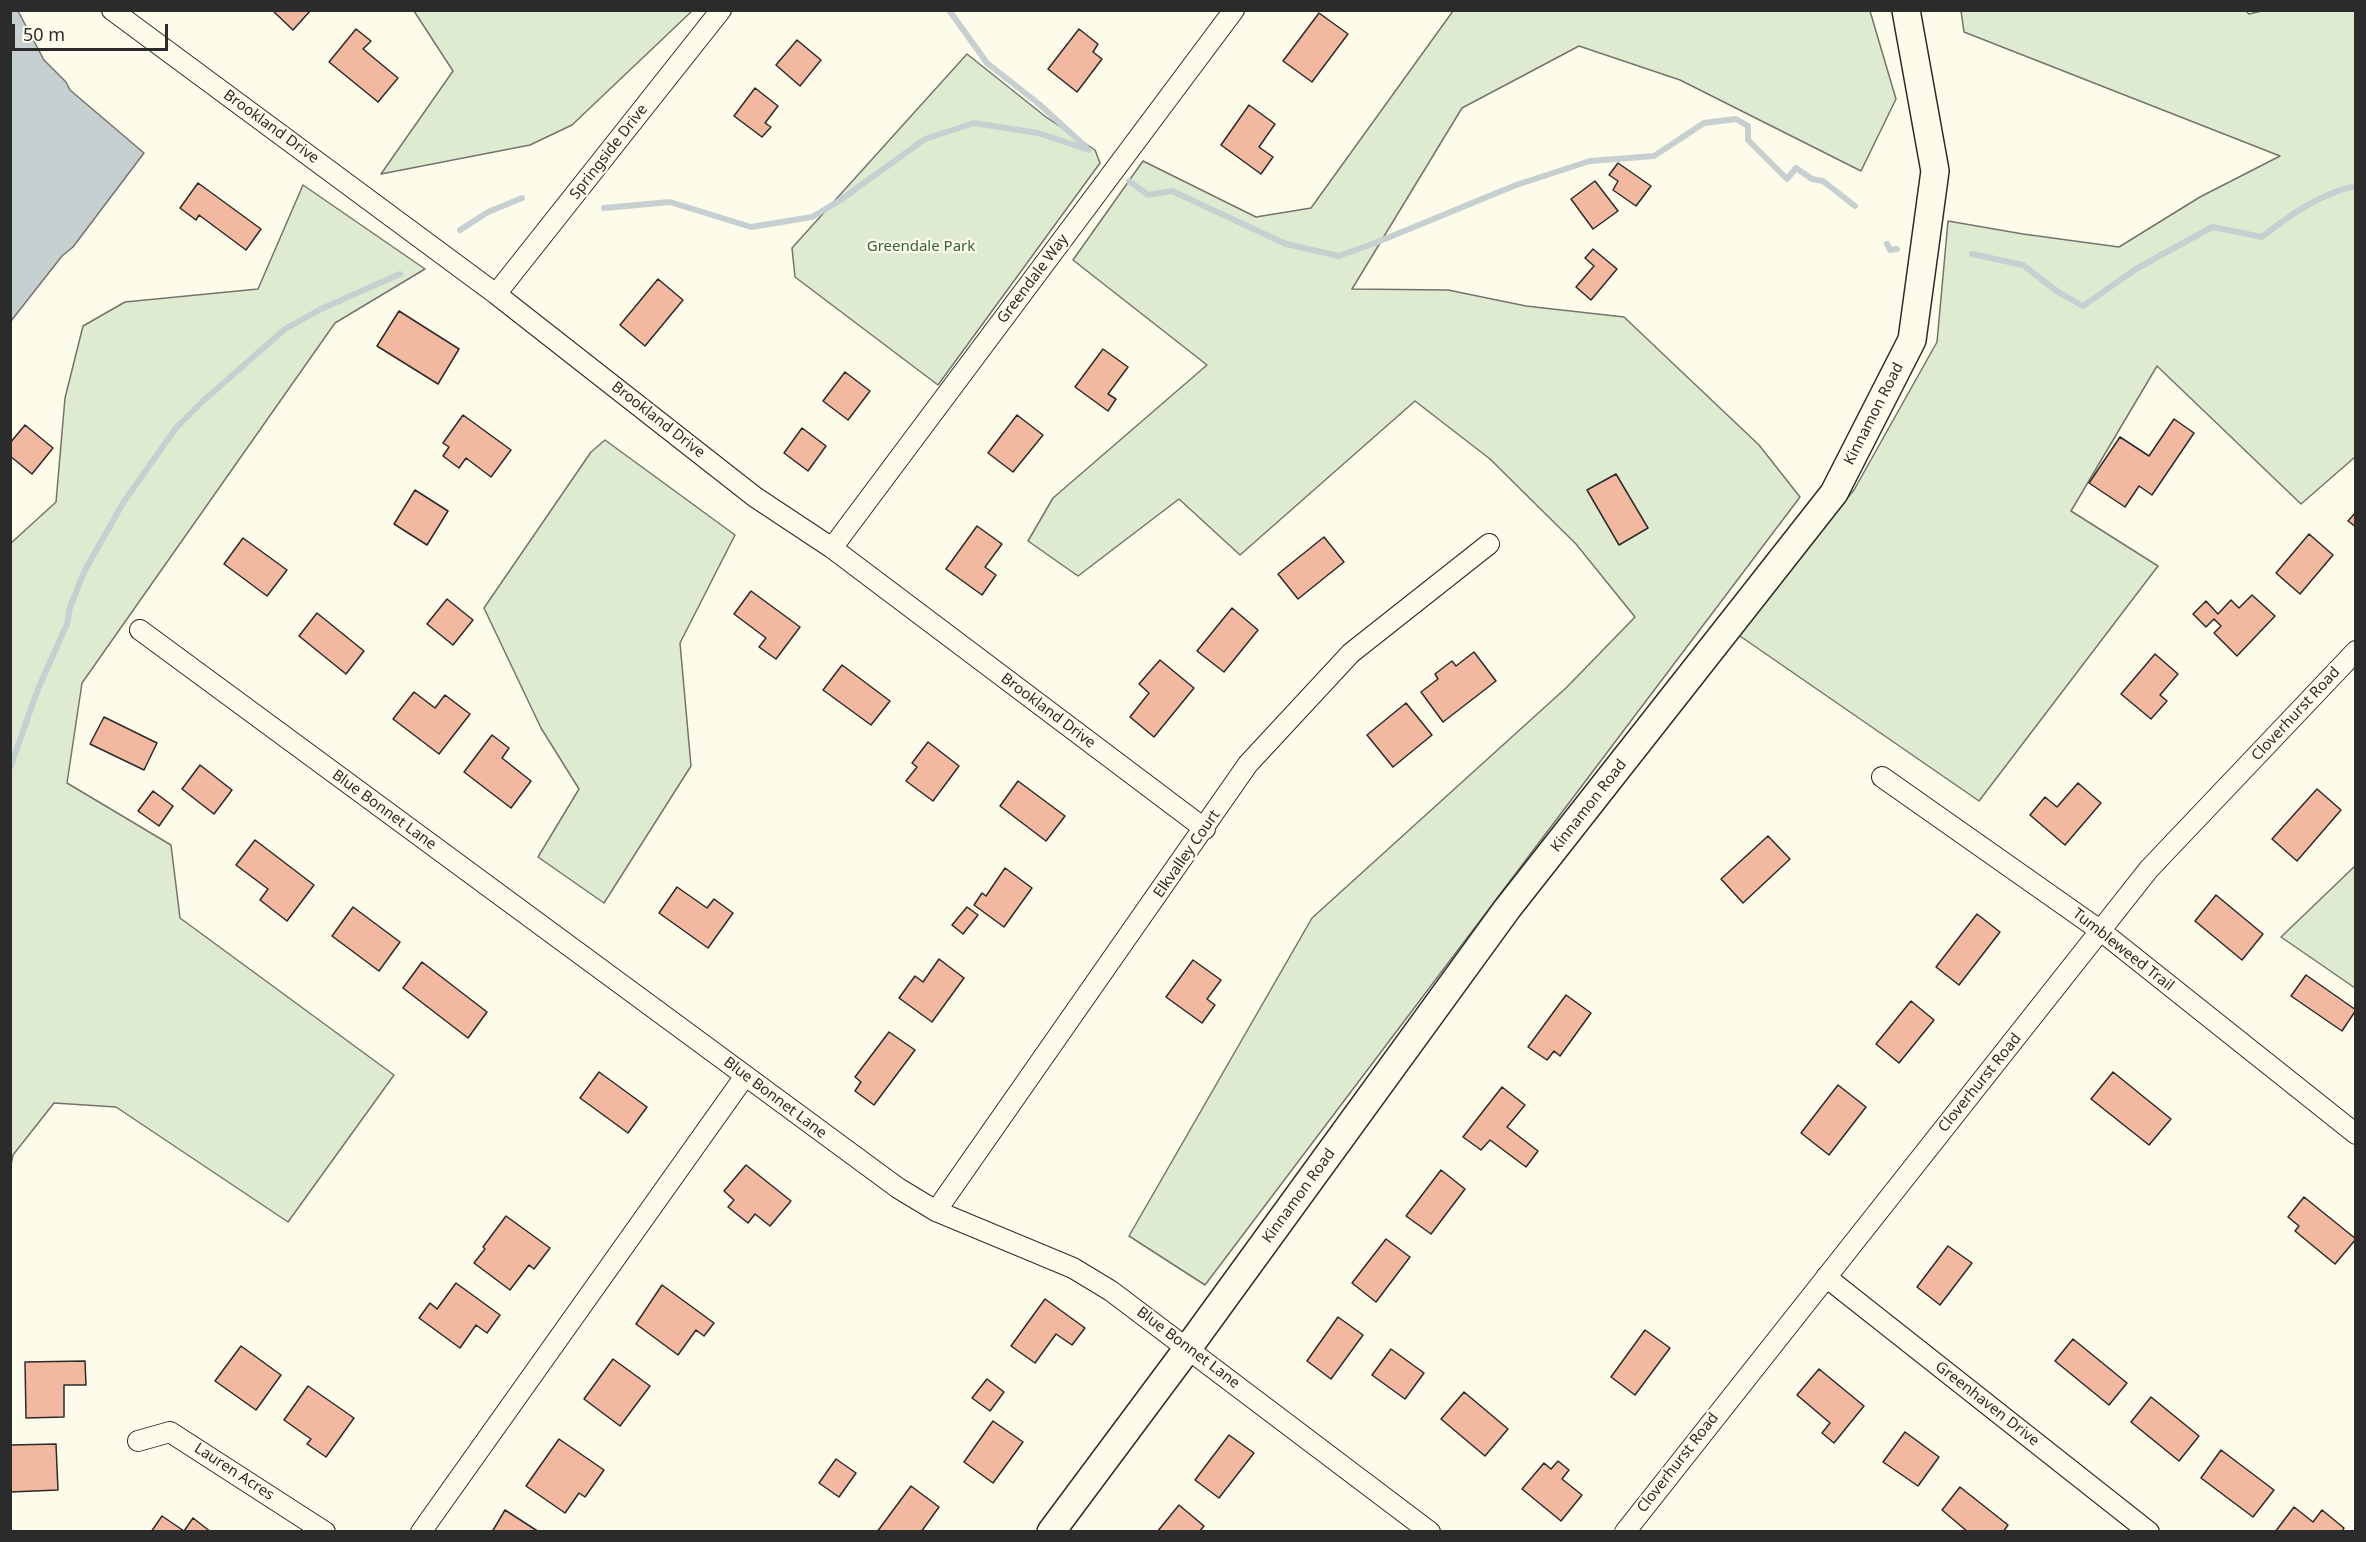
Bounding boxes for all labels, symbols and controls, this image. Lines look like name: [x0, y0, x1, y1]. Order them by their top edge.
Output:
scale bar: [15, 12, 171, 50]
text: 50 m: [23, 22, 65, 46]
street label: Brookland Drive: [220, 86, 322, 168]
street label: Springside Drive: [566, 101, 652, 203]
street label: Greendale Way: [994, 231, 1072, 327]
park label: Greendale Park: [867, 238, 975, 256]
street label: Kinnamon Road: [1840, 360, 1908, 468]
street label: Brookland Drive: [608, 378, 708, 462]
street label: Cloverhurst Road: [2248, 663, 2344, 765]
street label: Brookland Drive: [997, 670, 1099, 752]
street label: Kinnamon Road: [1547, 756, 1631, 856]
street label: Blue Bonnet Lane: [328, 766, 440, 854]
street label: Elkvalley Court: [1150, 807, 1224, 901]
street label: Tumbleweed Trail: [2069, 905, 2177, 995]
street label: Cloverhurst Road: [1935, 1030, 2025, 1136]
street label: Blue Bonnet Lane: [720, 1053, 830, 1143]
street label: Kinnamon Road: [1259, 1145, 1339, 1247]
street label: Blue Bonnet Lane: [1133, 1303, 1243, 1393]
street label: Greenhaven Drive: [1931, 1358, 2043, 1450]
street label: Cloverhurst Road: [1633, 1410, 1723, 1516]
street label: Lauren Acres: [191, 1440, 277, 1504]

